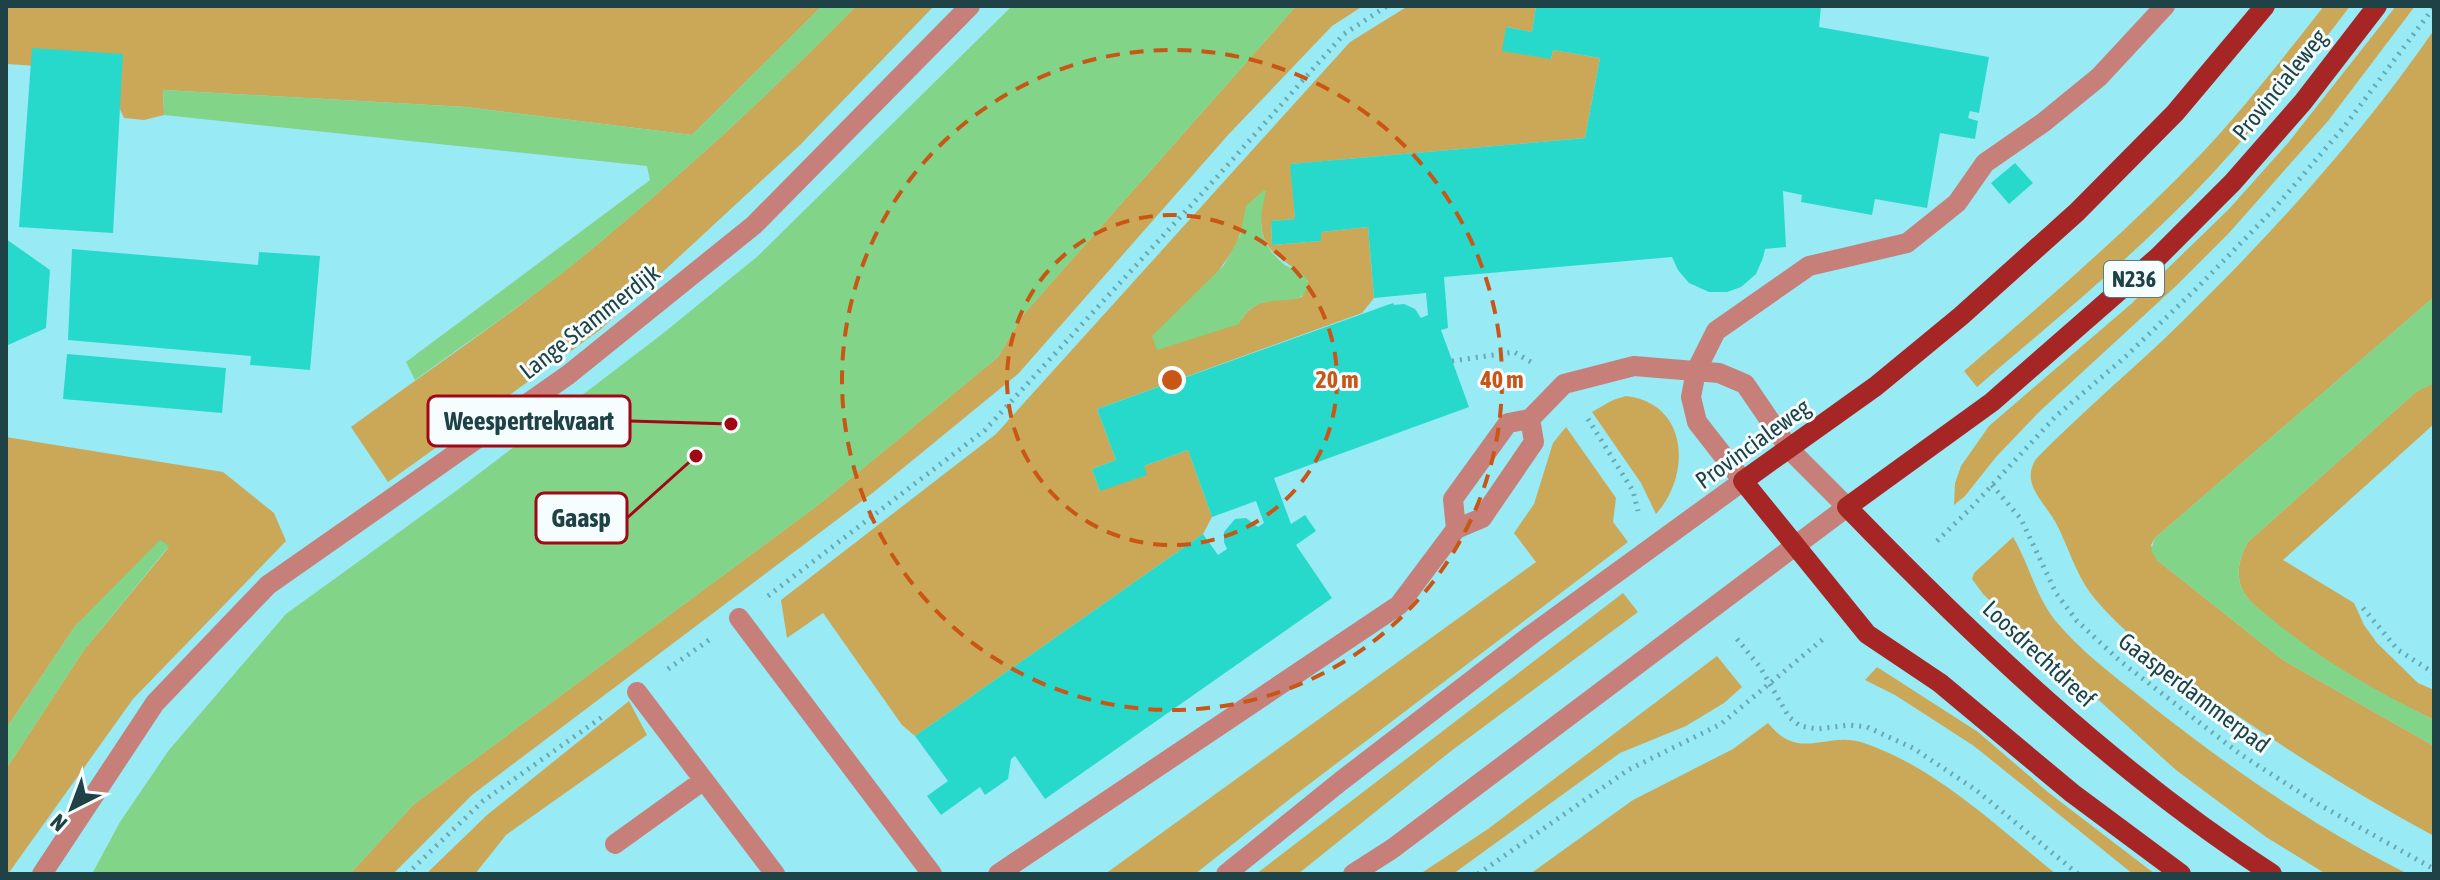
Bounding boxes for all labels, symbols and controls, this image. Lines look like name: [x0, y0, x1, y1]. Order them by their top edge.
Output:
street label: Provincialeweg: [2227, 23, 2333, 145]
street label: Lange Stammerdijk: [514, 258, 665, 385]
road number: N236: [2104, 261, 2164, 297]
centre of rings: [1158, 366, 1186, 394]
text: 20 m: [1315, 366, 1359, 393]
text: 40 m: [1479, 366, 1524, 393]
street label: Provincialeweg: [1690, 393, 1816, 494]
callout: Weespertrekvaart: [428, 396, 630, 446]
text: Weespertrekvaart: [443, 406, 615, 436]
callout: Gaasp: [536, 493, 627, 543]
text: Gaasp: [551, 503, 611, 533]
street label: Loosdrechtdreef: [1978, 595, 2101, 713]
street label: Gaasperdammerpad: [2114, 627, 2275, 758]
north arrow: [32, 768, 112, 848]
text: N: [45, 809, 72, 837]

